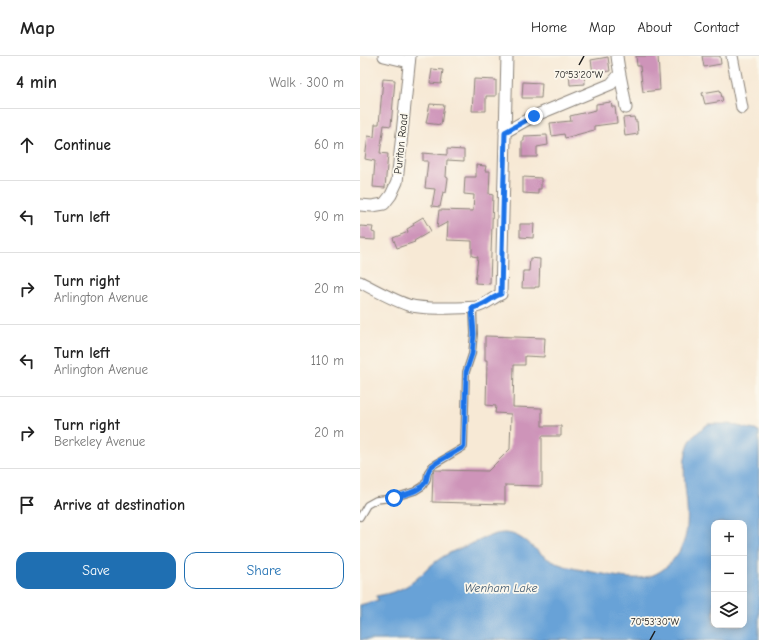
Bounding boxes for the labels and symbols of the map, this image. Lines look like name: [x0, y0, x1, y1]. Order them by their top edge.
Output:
text: 70°53'20"W: [555, 69, 604, 81]
route end: [525, 107, 543, 125]
street label: Puritan Road: [391, 113, 411, 175]
route start: [385, 489, 403, 507]
water label: Wenham Lake: [464, 581, 538, 595]
text: 70°53'30"W: [631, 616, 679, 628]

